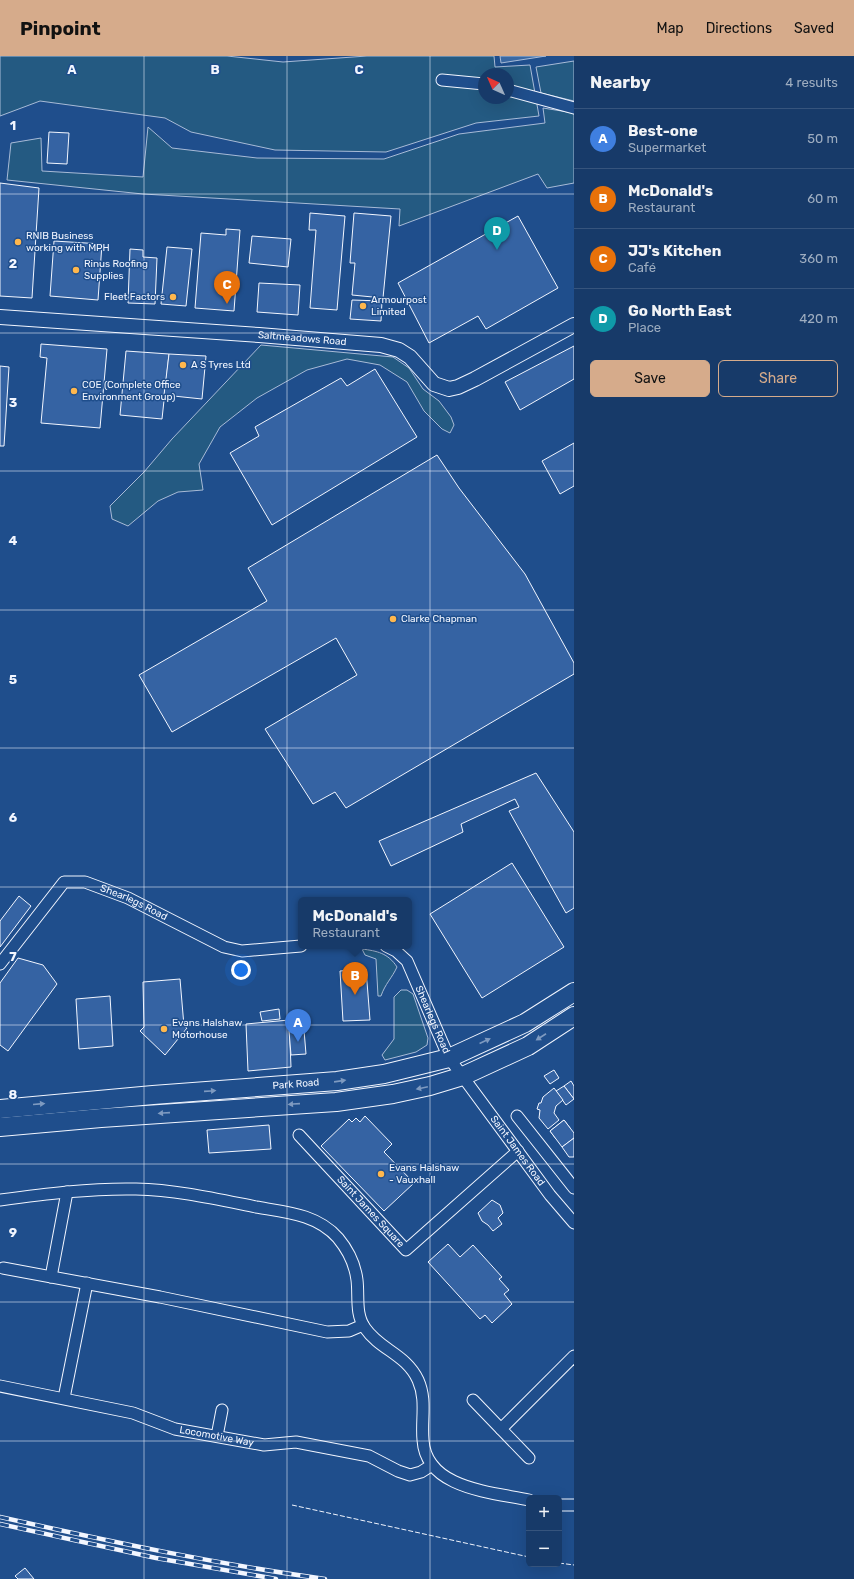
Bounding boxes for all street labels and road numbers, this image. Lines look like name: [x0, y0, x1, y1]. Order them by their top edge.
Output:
street label: Saltmeadows Road: [257, 329, 347, 348]
street label: Shearlegs Road: [99, 882, 169, 923]
street label: Shearlegs Road: [412, 984, 452, 1055]
street label: Park Road: [272, 1076, 320, 1092]
street label: Saint James Road: [488, 1113, 547, 1188]
street label: Saint James Square: [334, 1174, 407, 1250]
street label: Locomotive Way: [178, 1424, 255, 1449]

